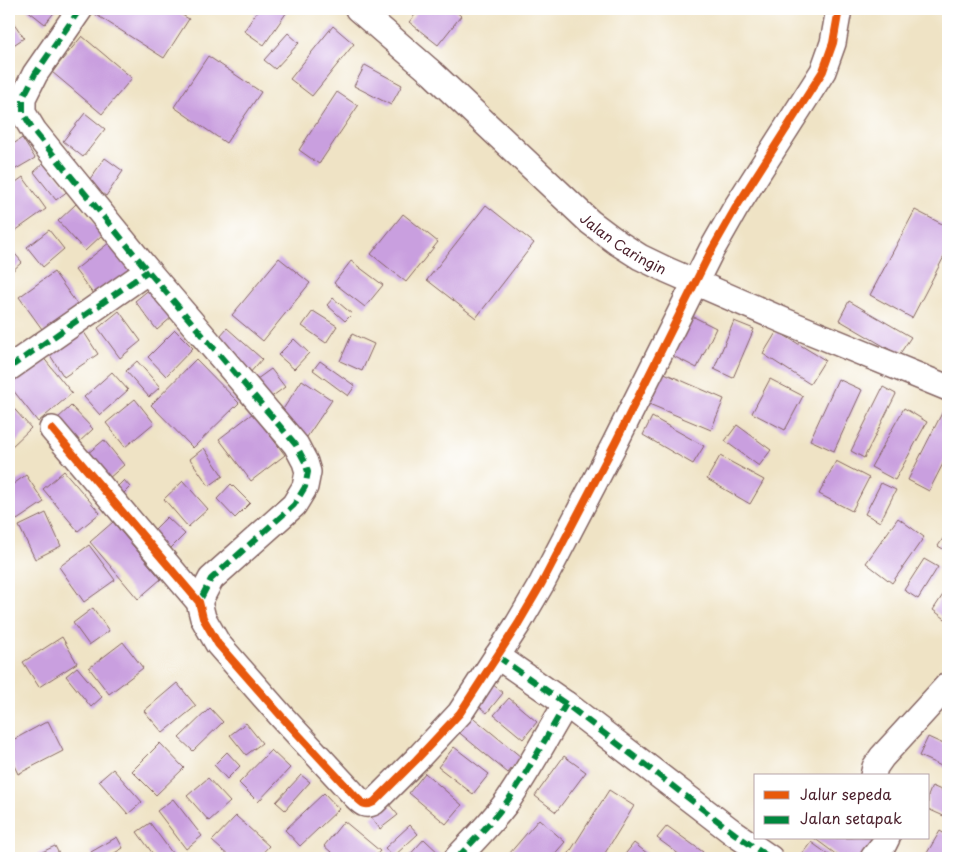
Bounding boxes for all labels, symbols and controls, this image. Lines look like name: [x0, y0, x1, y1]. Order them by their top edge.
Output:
street label: Jalan Caringin: [576, 208, 670, 279]
legend: [754, 774, 930, 840]
text: Jalur sepeda: [800, 782, 892, 805]
text: Jalan setapak: [800, 806, 902, 829]

